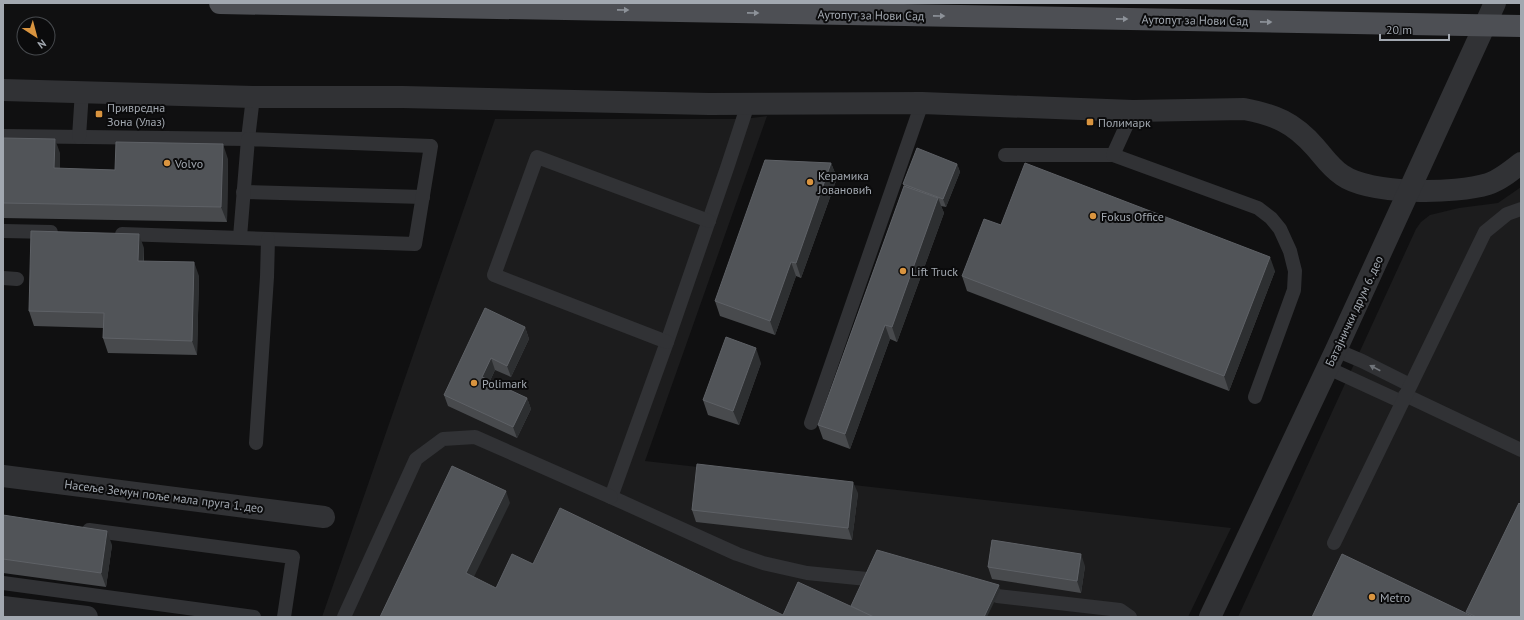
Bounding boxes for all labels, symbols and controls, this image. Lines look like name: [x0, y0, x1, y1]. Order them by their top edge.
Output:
one-way arrow: [617, 7, 630, 13]
street label: Аутопут за Нови Сад: [817, 7, 925, 23]
one-way arrow: [747, 9, 759, 16]
street label: Аутопут за Нови Сад: [1141, 12, 1249, 28]
one-way arrow: [933, 13, 946, 19]
north arrow: [16, 16, 56, 56]
one-way arrow: [1116, 16, 1129, 22]
scale bar: [1380, 16, 1449, 42]
one-way arrow: [1260, 19, 1273, 25]
text: 20 m: [1386, 22, 1412, 37]
text: N: [35, 36, 49, 52]
place label: Привредна Зона (Улаз): [107, 100, 165, 129]
marker: Привредна Зона (Улаз): [94, 109, 104, 119]
place label: Полимарк: [1098, 115, 1151, 130]
marker: Полимарк: [1085, 117, 1095, 127]
place label: Volvo: [174, 156, 203, 171]
marker: Volvo: [162, 158, 172, 168]
place label: Керамика Јовановић: [817, 168, 872, 197]
marker: Керамика Јовановић: [805, 177, 815, 187]
place label: Fokus Office: [1101, 209, 1164, 224]
marker: Fokus Office: [1088, 211, 1098, 221]
street label: Батајнички друм 6. део: [1322, 253, 1386, 369]
place label: Lift Truck: [911, 264, 958, 279]
marker: Lift Truck: [898, 266, 908, 276]
one-way arrow: [1370, 364, 1381, 371]
place label: Polimark: [482, 376, 527, 391]
marker: Polimark: [469, 378, 479, 388]
street label: Насеље Земун поље мала пруга 1. део: [64, 476, 264, 516]
place label: Metro: [1380, 590, 1410, 605]
marker: Metro: [1367, 592, 1377, 602]

